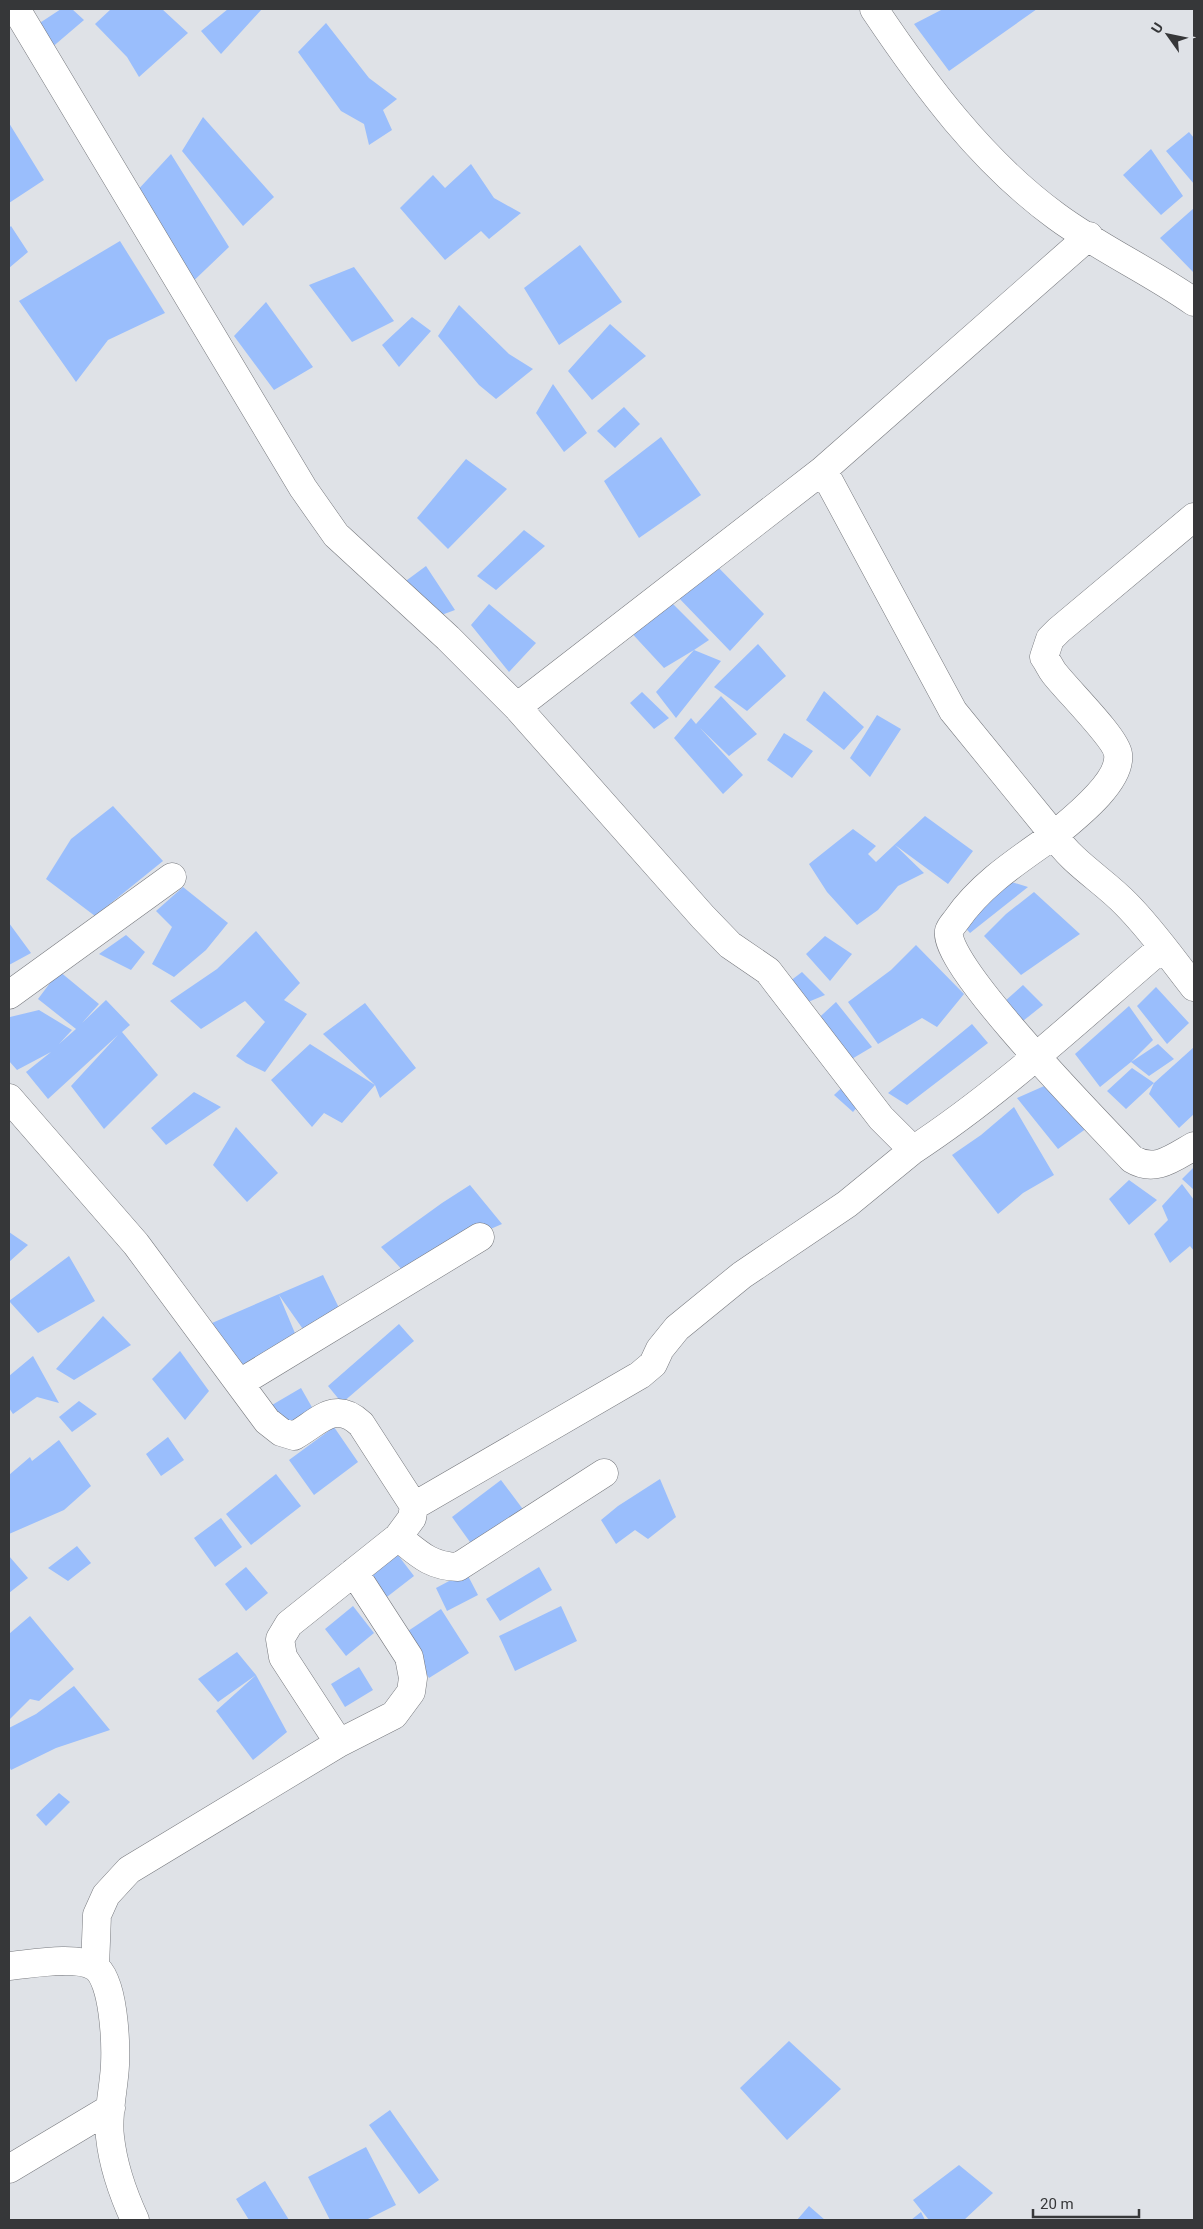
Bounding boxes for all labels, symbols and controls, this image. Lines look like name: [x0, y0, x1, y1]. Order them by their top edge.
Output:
north arrow: [1143, 10, 1193, 60]
text: U: [1148, 20, 1166, 36]
scale bar: [1033, 2186, 1139, 2218]
text: 20 m: [1040, 2195, 1074, 2213]

